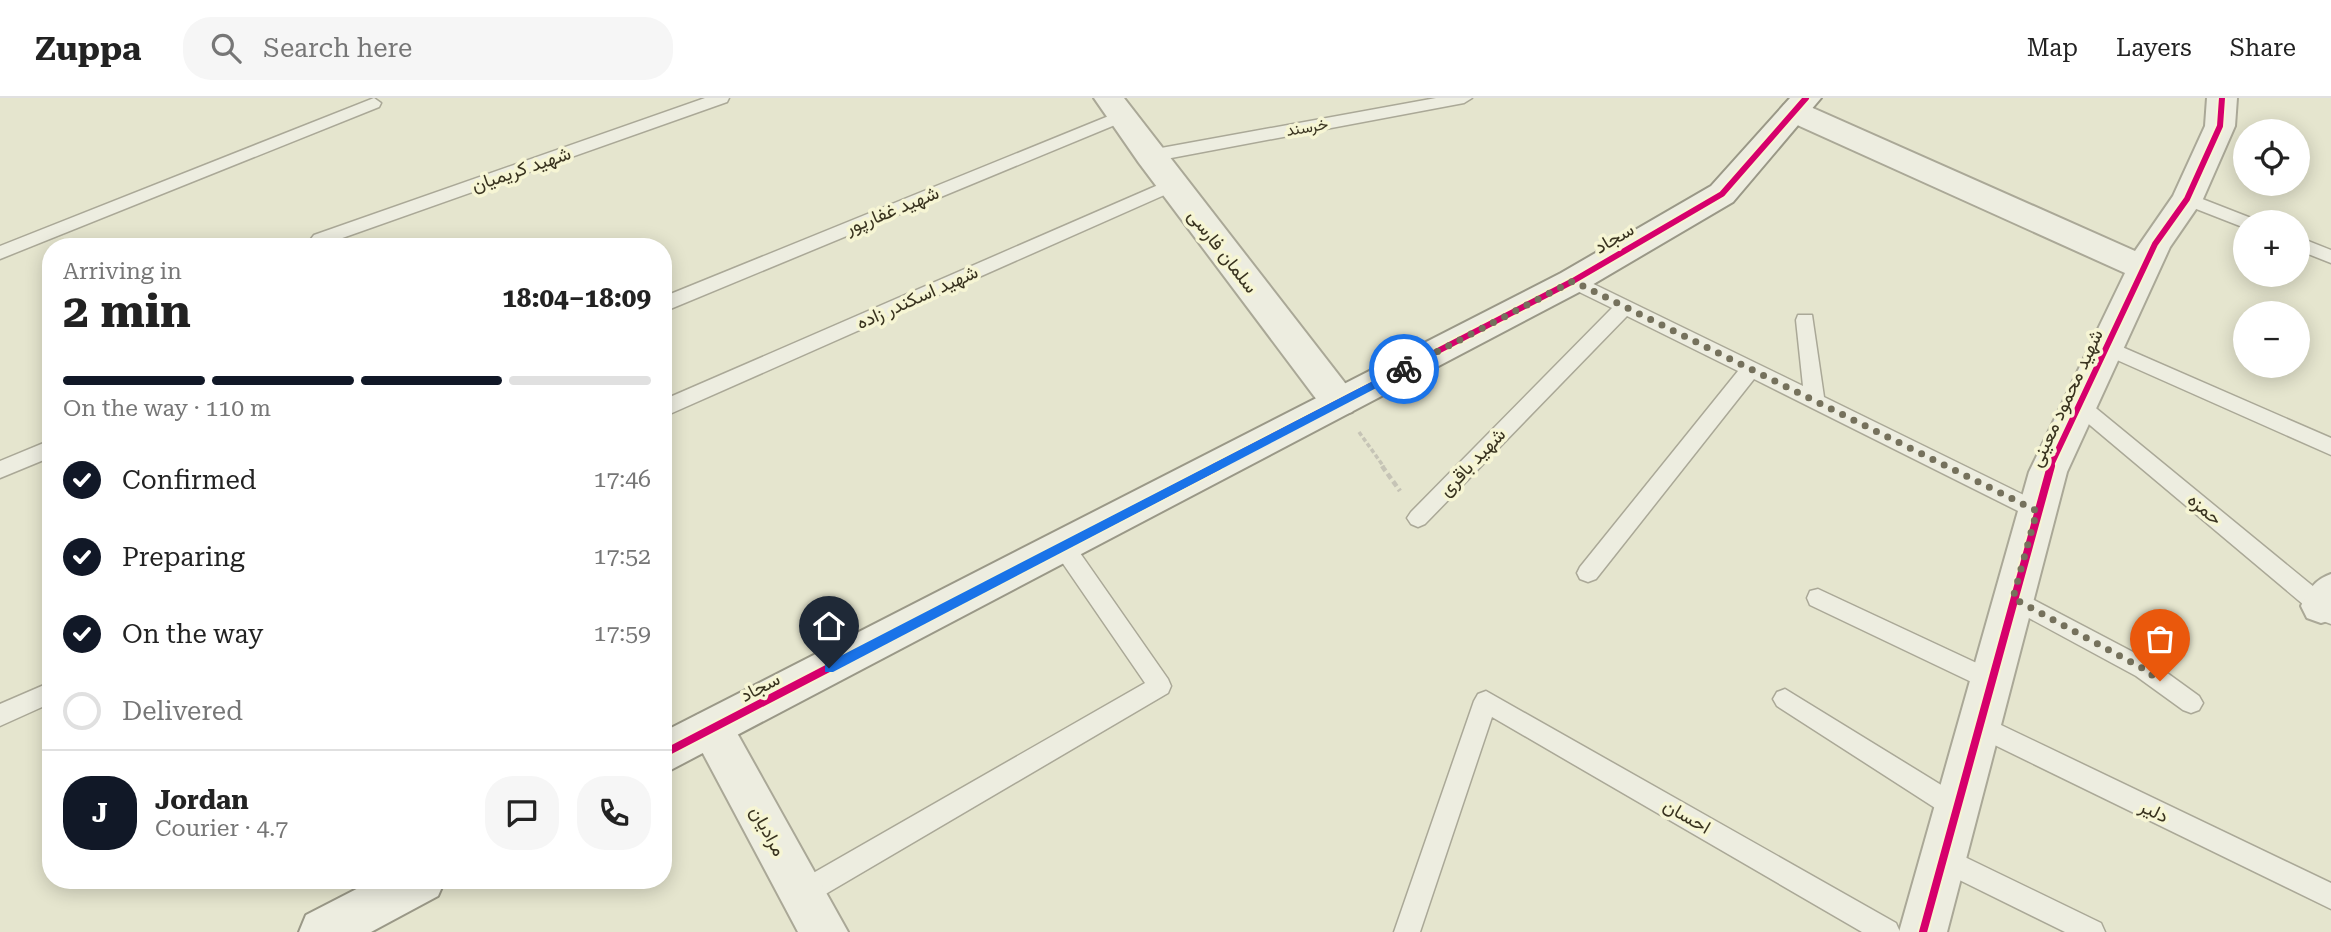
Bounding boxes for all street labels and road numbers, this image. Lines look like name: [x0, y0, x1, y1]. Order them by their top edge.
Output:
street label: خرسند: [1285, 114, 1330, 141]
street label: شهید کریمیان: [468, 141, 574, 197]
street label: شهید غفارپور: [841, 181, 943, 241]
street label: سلمان فارسی: [1183, 204, 1263, 298]
street label: سجاد: [1590, 218, 1638, 258]
street label: شهید اسکندر زاده: [853, 260, 981, 334]
street label: شهید محمود معینی: [2024, 326, 2108, 470]
street label: شهید باقری: [1434, 423, 1510, 501]
street label: حمزه: [2183, 488, 2227, 530]
street label: سجاد: [736, 667, 784, 707]
street label: احسان: [1659, 793, 1715, 839]
street label: دلیر: [2135, 794, 2172, 828]
street label: مرادیان: [745, 802, 791, 860]

